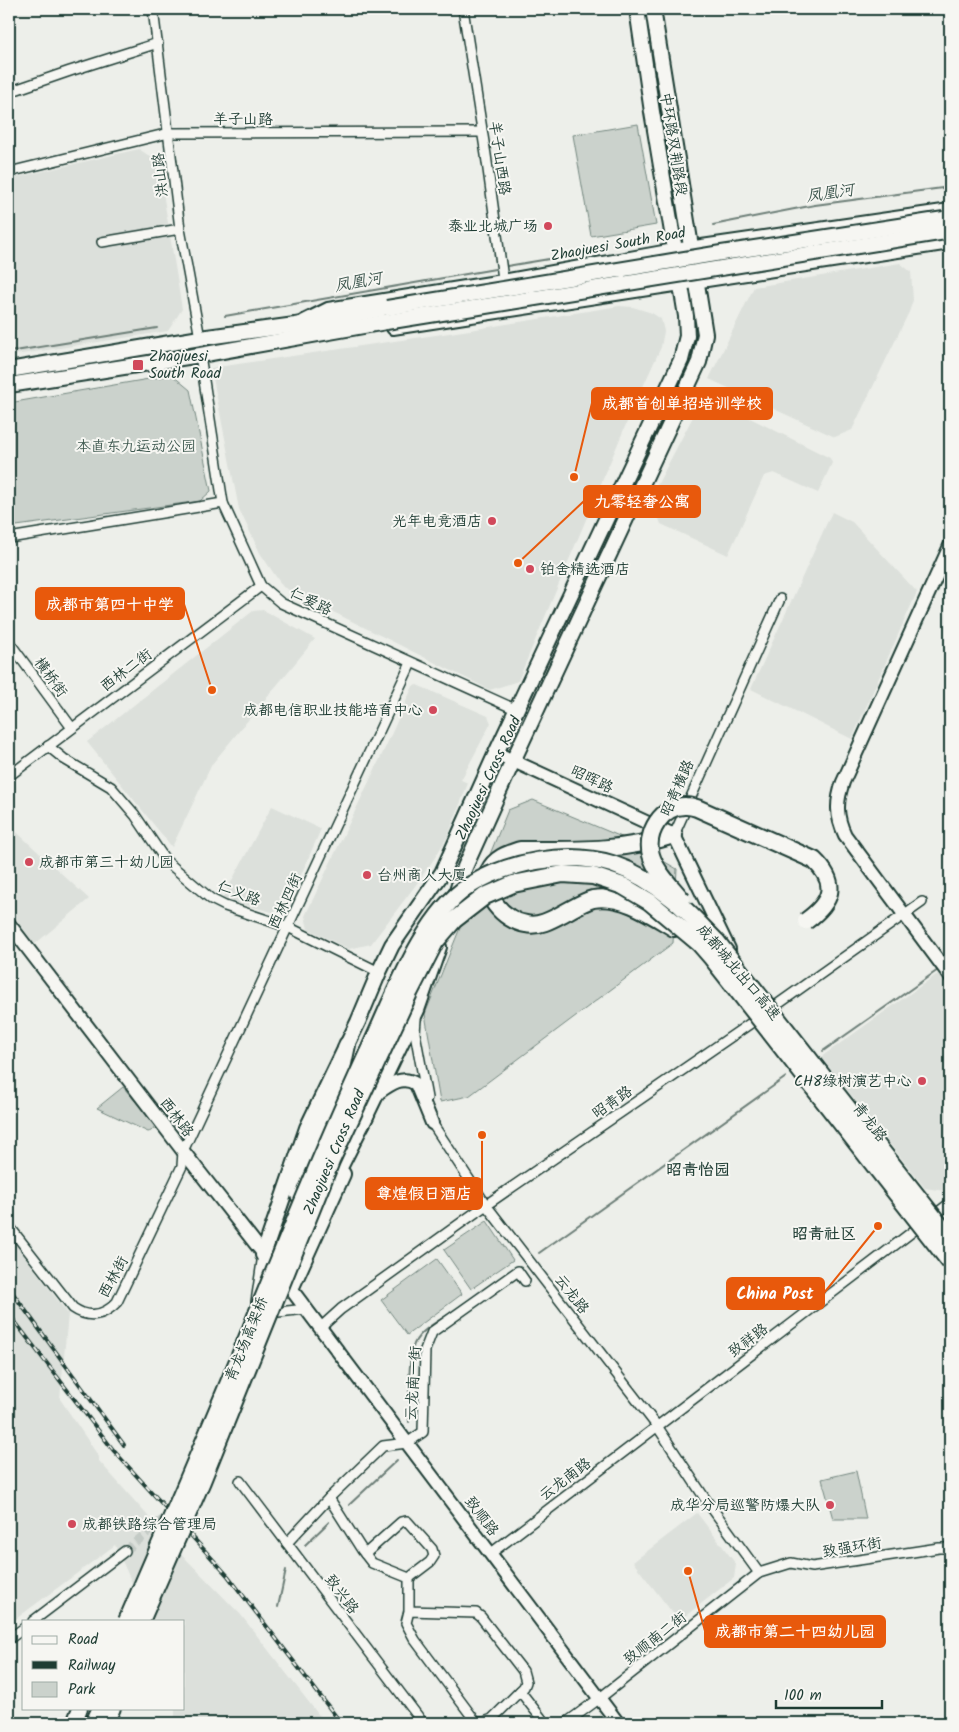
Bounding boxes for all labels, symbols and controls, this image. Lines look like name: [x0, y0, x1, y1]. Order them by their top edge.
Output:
street label: 中环路双荆路段: [653, 90, 693, 198]
street label: 羊子山路: [213, 108, 273, 132]
street label: 羊子山西路: [482, 119, 516, 197]
street label: 洪山路: [147, 151, 175, 199]
water label: 凤凰河: [805, 177, 859, 209]
place label: 泰业北城广场: [448, 215, 538, 239]
marker: 泰业北城广场: [542, 220, 554, 232]
street label: Zhaojuesi South Road: [549, 221, 688, 269]
water label: 凤凰河: [332, 265, 387, 299]
place label: Zhaojuesi South Road: [149, 345, 221, 386]
marker: Zhaojuesi South Road: [131, 358, 145, 372]
callout: 成都首创单招培训学校: [592, 388, 772, 419]
text: 成都首创单招培训学校: [602, 392, 762, 417]
park label: 本直东九运动公园: [76, 435, 196, 459]
callout: 九零轻奢公寓: [584, 486, 700, 517]
text: 九零轻奢公寓: [594, 490, 690, 515]
place label: 光年电竞酒店: [392, 510, 482, 534]
marker: 光年电竞酒店: [486, 515, 498, 527]
place label: 铂舍精选酒店: [540, 558, 630, 582]
marker: 铂舍精选酒店: [524, 563, 536, 575]
street label: 仁爱路: [285, 581, 336, 623]
callout: 成都市第四十中学: [36, 588, 184, 619]
text: 成都市第四十中学: [46, 593, 174, 618]
street label: 西林二街: [95, 643, 158, 698]
street label: 横桥街: [27, 652, 73, 703]
place label: 成都电信职业技能培育中心: [243, 699, 423, 723]
marker: 成都电信职业技能培育中心: [427, 704, 439, 716]
street label: Zhaojuesi Cross Road: [450, 712, 528, 844]
street label: 昭青横路: [655, 756, 701, 821]
street label: 昭晖路: [566, 760, 617, 800]
place label: 成都市第三十幼儿园: [39, 851, 174, 875]
marker: 成都市第三十幼儿园: [23, 856, 35, 868]
place label: 台州商人大厦: [377, 864, 467, 888]
street label: 西林四街: [262, 869, 309, 934]
marker: 台州商人大厦: [361, 869, 373, 881]
street label: 仁义路: [213, 875, 264, 913]
street label: 成都城北出口高速: [690, 919, 786, 1026]
place label: CH8绿树演艺中心: [794, 1070, 912, 1094]
marker: CH8绿树演艺中心: [916, 1075, 928, 1087]
street label: 昭青路: [587, 1080, 638, 1126]
street label: Zhaojuesi Cross Road: [298, 1085, 372, 1219]
street label: 西林路: [153, 1092, 199, 1143]
street label: 青龙路: [846, 1097, 893, 1148]
district label: 昭青怡园: [666, 1158, 730, 1183]
callout: 尊煌假日酒店: [366, 1178, 482, 1209]
text: 尊煌假日酒店: [376, 1182, 472, 1207]
district label: 昭青社区: [792, 1222, 856, 1247]
street label: 西林街: [92, 1252, 135, 1303]
street label: 云龙路: [548, 1269, 595, 1320]
callout: China Post: [727, 1278, 824, 1309]
text: China Post: [737, 1282, 814, 1307]
street label: 青龙场高架桥: [219, 1293, 275, 1386]
street label: 致祥路: [723, 1318, 774, 1364]
street label: 云龙南一街: [399, 1345, 429, 1421]
street label: 云龙南路: [534, 1452, 597, 1507]
street label: 致顺路: [458, 1491, 504, 1542]
place label: 成华分局巡警防爆大队: [670, 1494, 820, 1518]
marker: 成华分局巡警防爆大队: [824, 1499, 836, 1511]
place label: 成都铁路综合管理局: [82, 1513, 217, 1537]
marker: 成都铁路综合管理局: [66, 1518, 78, 1530]
street label: 致强环街: [821, 1531, 884, 1565]
street label: 致兴路: [318, 1569, 364, 1620]
street label: 致顺南二街: [619, 1606, 693, 1671]
callout: 成都市第二十四幼儿园: [705, 1616, 885, 1647]
legend: [22, 1620, 185, 1710]
text: 成都市第二十四幼儿园: [715, 1620, 875, 1645]
text: Road: [68, 1628, 99, 1652]
text: Railway: [68, 1654, 116, 1678]
scale bar: [776, 1677, 883, 1709]
text: Park: [68, 1678, 96, 1702]
text: 100 m: [784, 1684, 822, 1708]

